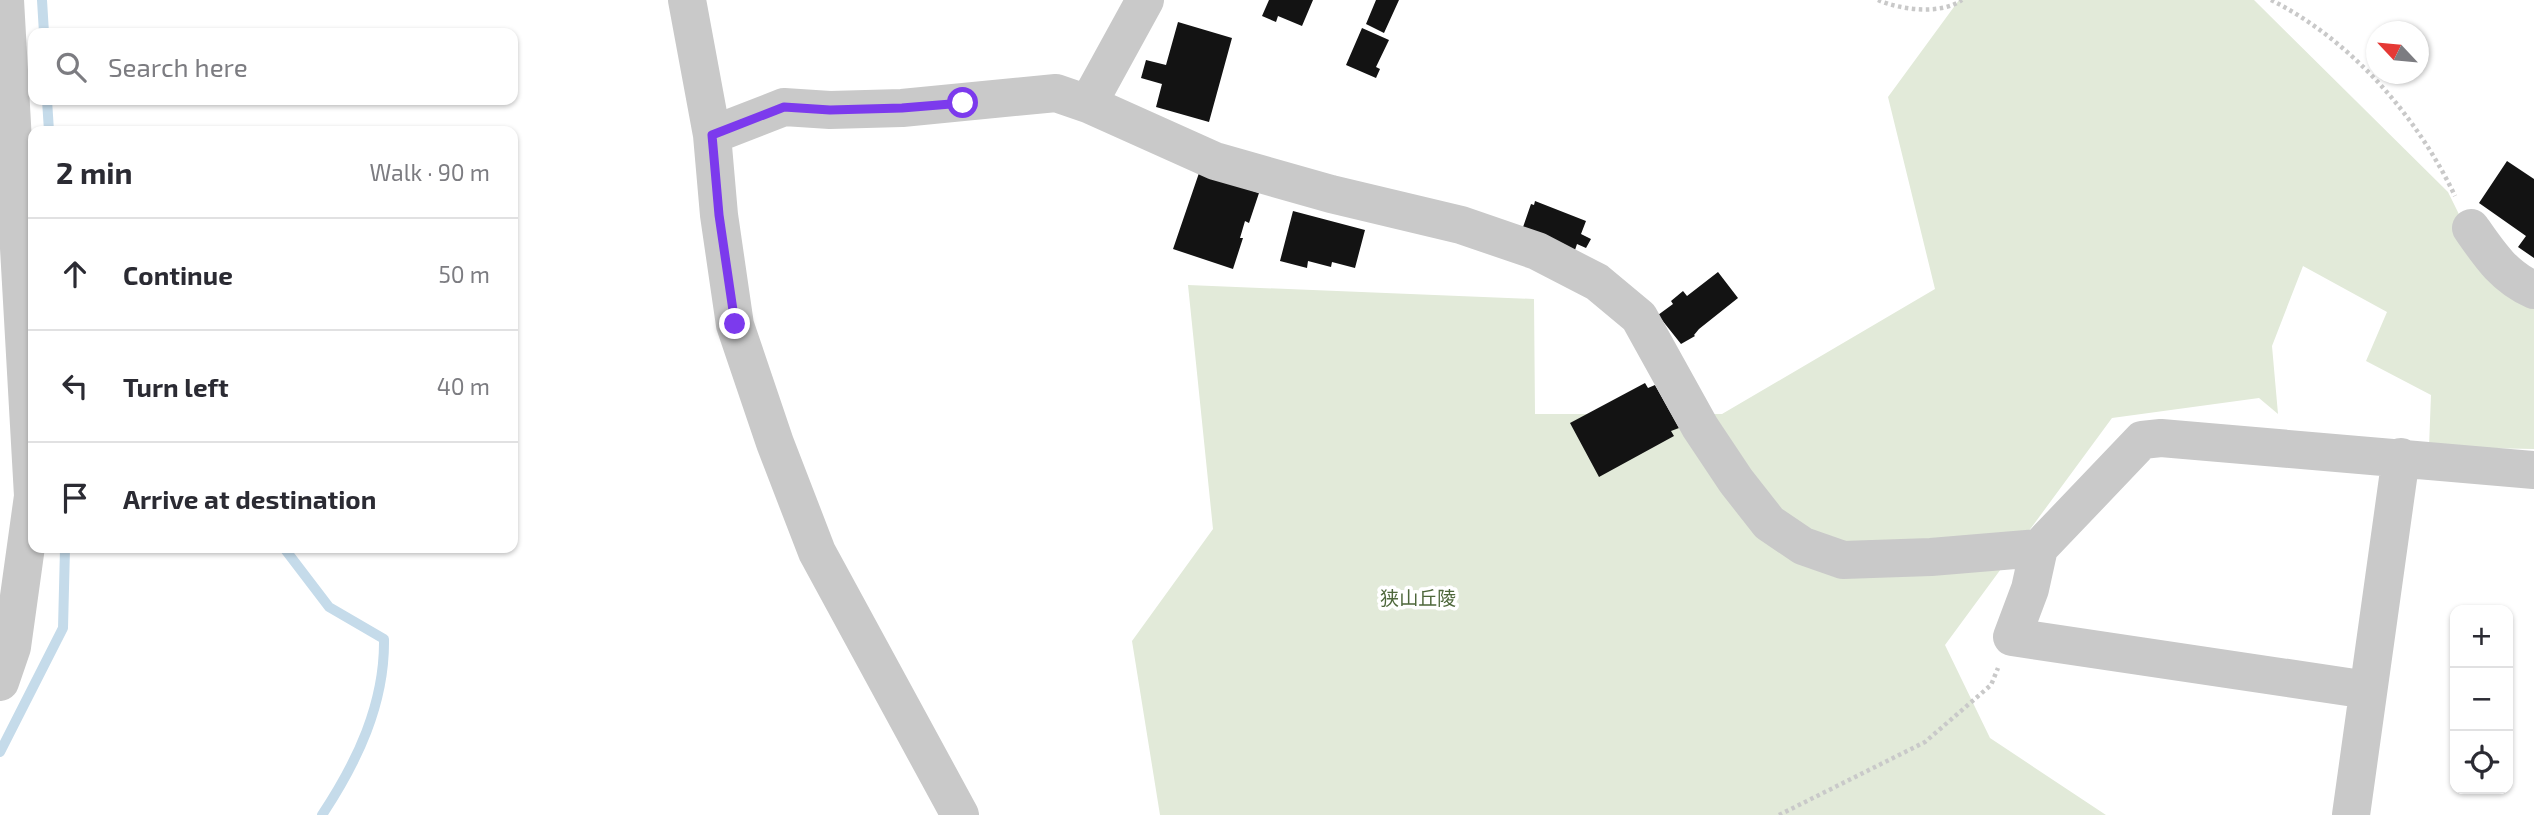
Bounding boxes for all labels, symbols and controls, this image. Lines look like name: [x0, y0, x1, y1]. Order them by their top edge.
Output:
north arrow: [2366, 21, 2429, 84]
search box: [28, 28, 518, 105]
icon: search: [52, 48, 90, 86]
text: Search here: [108, 51, 248, 82]
route start: [947, 87, 978, 118]
text: 2 min: [56, 154, 133, 190]
text: Walk · 90 m: [370, 158, 490, 186]
icon: ahead: [56, 255, 94, 293]
text: Continue: [123, 259, 233, 290]
text: 50 m: [439, 260, 490, 288]
route end: [719, 308, 750, 339]
icon: left: [56, 367, 94, 405]
text: Turn left: [123, 371, 229, 402]
text: 40 m: [437, 372, 490, 400]
icon: arrive: [56, 479, 94, 517]
text: Arrive at destination: [123, 483, 376, 514]
park label: 狭山丘陵: [1380, 586, 1456, 609]
map controls: [2450, 605, 2513, 794]
button: +: [2450, 605, 2513, 668]
button: −: [2450, 668, 2513, 731]
button: locate: [2450, 731, 2513, 794]

